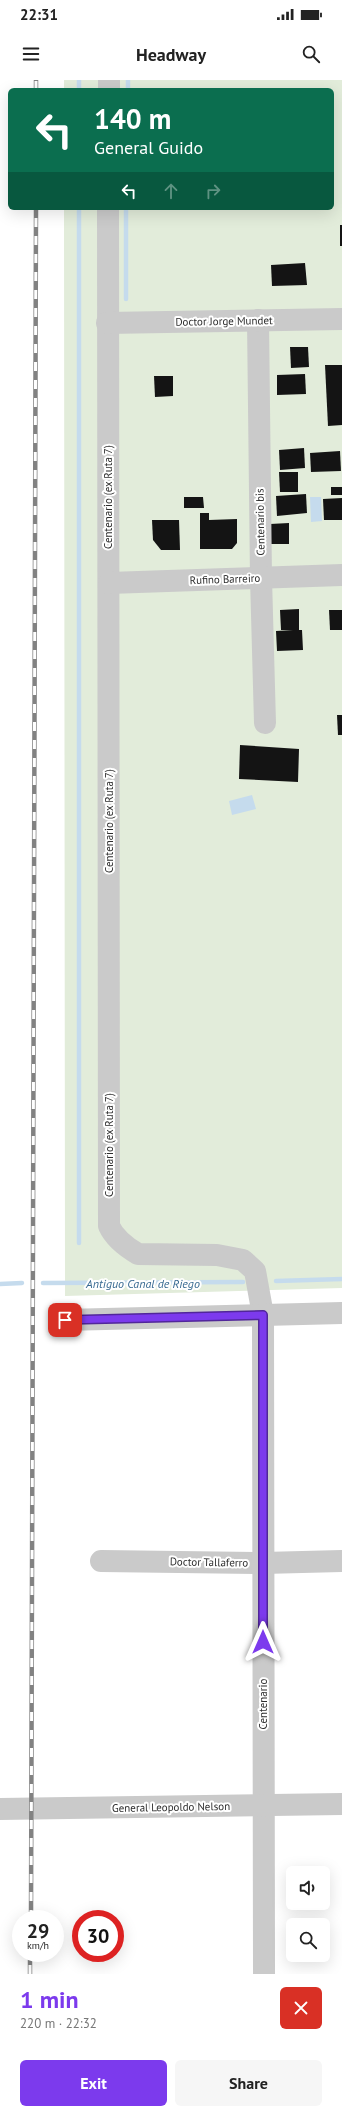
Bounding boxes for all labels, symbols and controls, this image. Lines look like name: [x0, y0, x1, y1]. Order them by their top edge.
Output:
text: 22:31: [20, 5, 58, 24]
icon: menu: [20, 43, 42, 65]
text: Headway: [136, 43, 206, 66]
icon: search: [300, 43, 322, 65]
text: 140 m: [94, 100, 171, 137]
icon: left: [28, 104, 80, 156]
text: General Guido: [94, 136, 203, 159]
icon: left: [118, 180, 140, 202]
icon: ahead: [160, 180, 182, 202]
icon: right: [202, 180, 224, 202]
street label: Doctor Jorge Mundet: [175, 313, 273, 329]
street label: Centenario (ex Ruta 7): [101, 445, 115, 549]
street label: Centenario bis: [252, 488, 268, 556]
street label: Rufino Barreiro: [189, 571, 261, 587]
street label: Centenario (ex Ruta 7): [102, 769, 116, 873]
street label: Centenario (ex Ruta 7): [102, 1093, 116, 1197]
water label: Antiguo Canal de Riego: [85, 1276, 200, 1291]
pin: [48, 1303, 82, 1337]
icon: arrive: [54, 1309, 76, 1331]
street label: Doctor Tallaferro: [170, 1554, 248, 1570]
position arrow: [242, 1621, 284, 1663]
street label: Centenario: [256, 1679, 270, 1729]
street label: General Leopoldo Nelson: [112, 1799, 230, 1815]
map controls: [286, 1866, 330, 1962]
button: sound: [286, 1866, 330, 1910]
speed limit sign: 30: [72, 1910, 124, 1962]
text: 29: [27, 1918, 49, 1944]
button: search: [286, 1918, 330, 1962]
text: km/h: [27, 1939, 49, 1952]
text: 1 min: [20, 1984, 79, 2015]
button: close: [280, 1987, 322, 2029]
text: 220 m · 22:32: [20, 2015, 97, 2032]
button: Exit: [20, 2060, 167, 2106]
button: Share: [175, 2060, 322, 2106]

